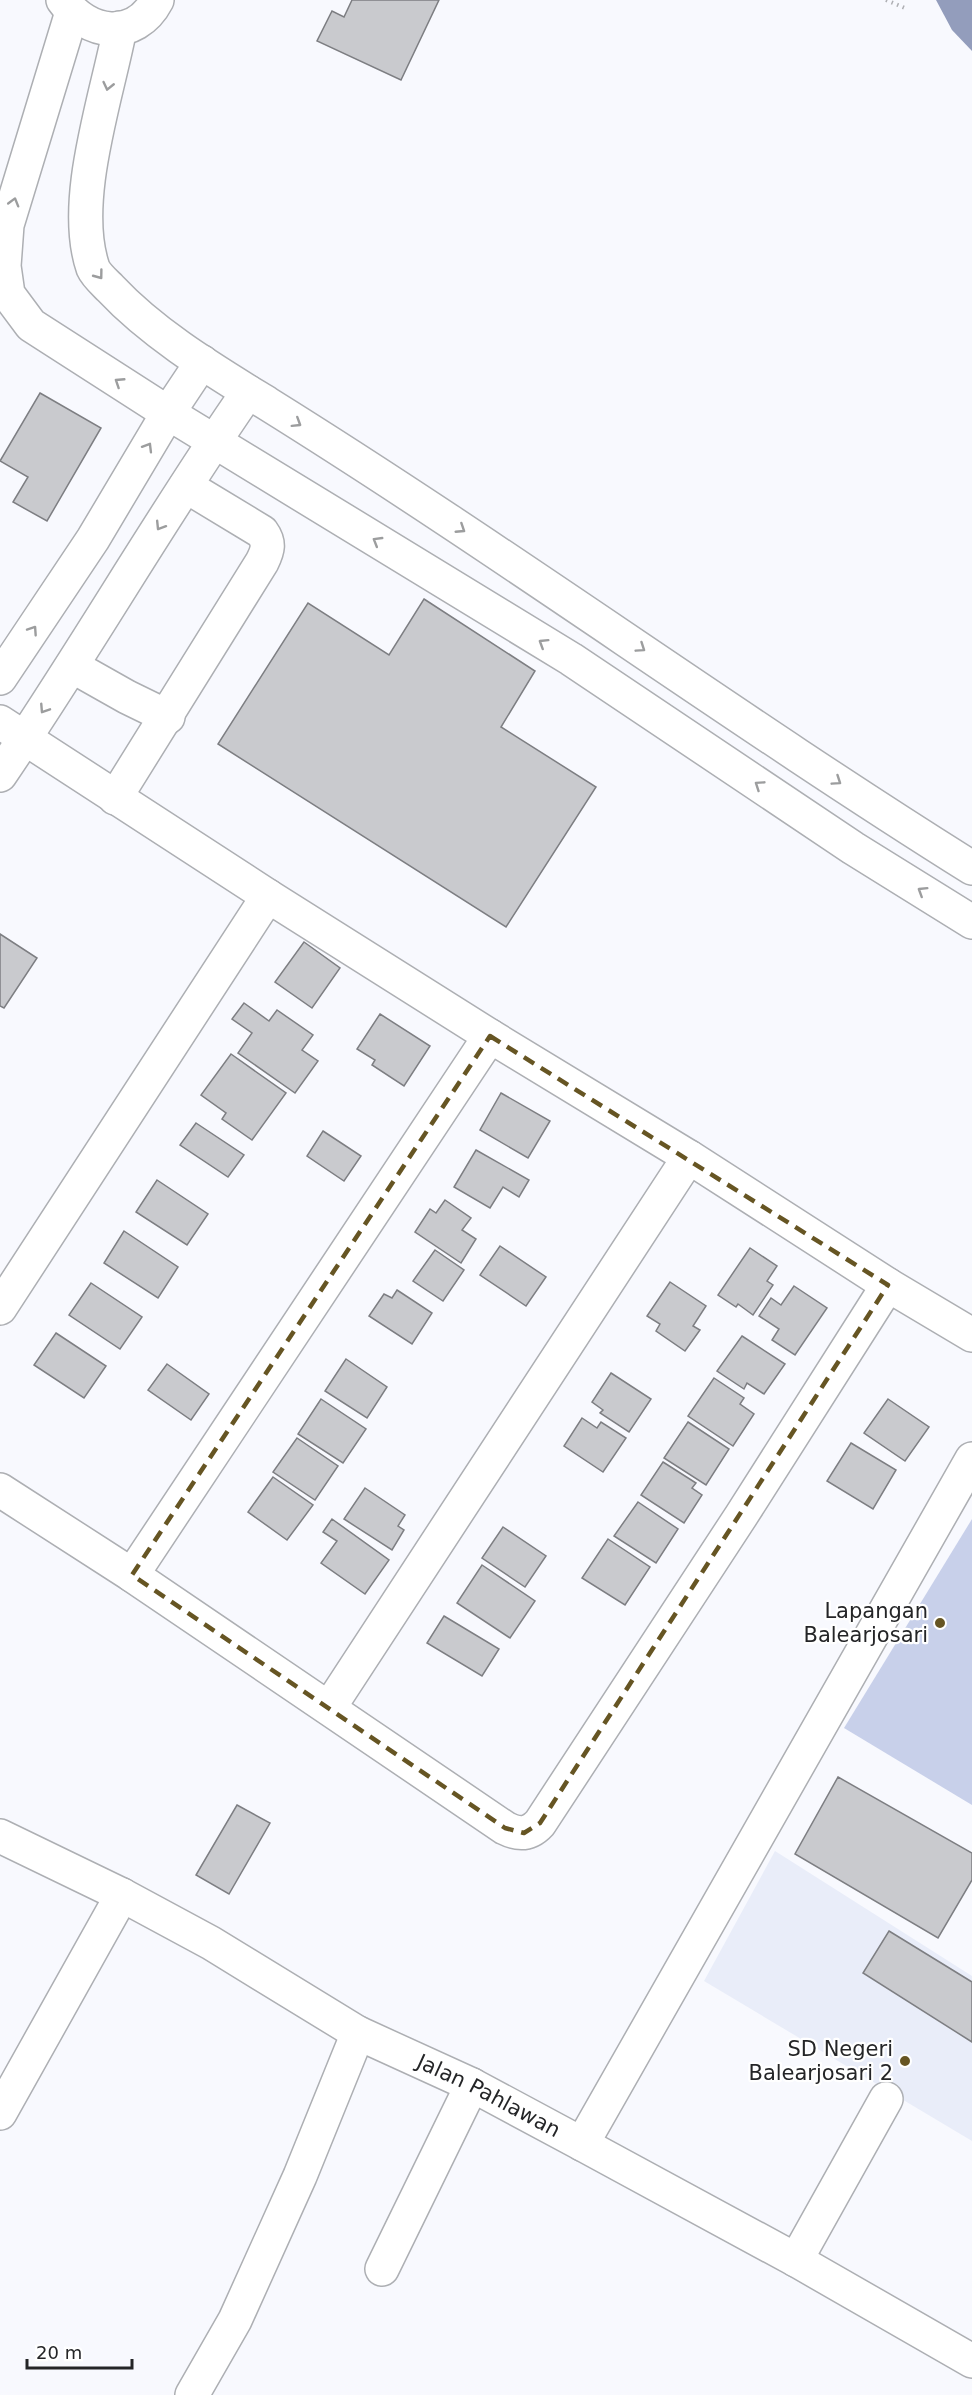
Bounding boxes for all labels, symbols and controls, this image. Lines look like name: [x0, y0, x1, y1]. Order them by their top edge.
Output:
one-way arrow: [103, 80, 116, 90]
one-way arrow: [7, 197, 19, 208]
one-way arrow: [92, 268, 103, 279]
one-way arrow: [115, 377, 125, 389]
one-way arrow: [291, 415, 302, 426]
one-way arrow: [141, 443, 152, 453]
one-way arrow: [156, 519, 167, 530]
one-way arrow: [454, 522, 465, 533]
one-way arrow: [373, 537, 383, 548]
one-way arrow: [25, 626, 37, 636]
one-way arrow: [539, 638, 549, 650]
one-way arrow: [635, 641, 645, 653]
one-way arrow: [40, 703, 52, 713]
one-way arrow: [830, 774, 841, 785]
one-way arrow: [754, 781, 765, 792]
one-way arrow: [918, 886, 928, 898]
place label: Lapangan Balearjosari: [804, 1599, 928, 1647]
marker: Lapangan Balearjosari: [933, 1616, 947, 1630]
place label: SD Negeri Balearjosari 2: [748, 2037, 893, 2085]
street label: Jalan Pahlawan: [411, 2049, 565, 2142]
marker: SD Negeri Balearjosari 2: [898, 2054, 912, 2068]
scale bar: [27, 2332, 132, 2370]
text: 20 m: [36, 2342, 82, 2363]

